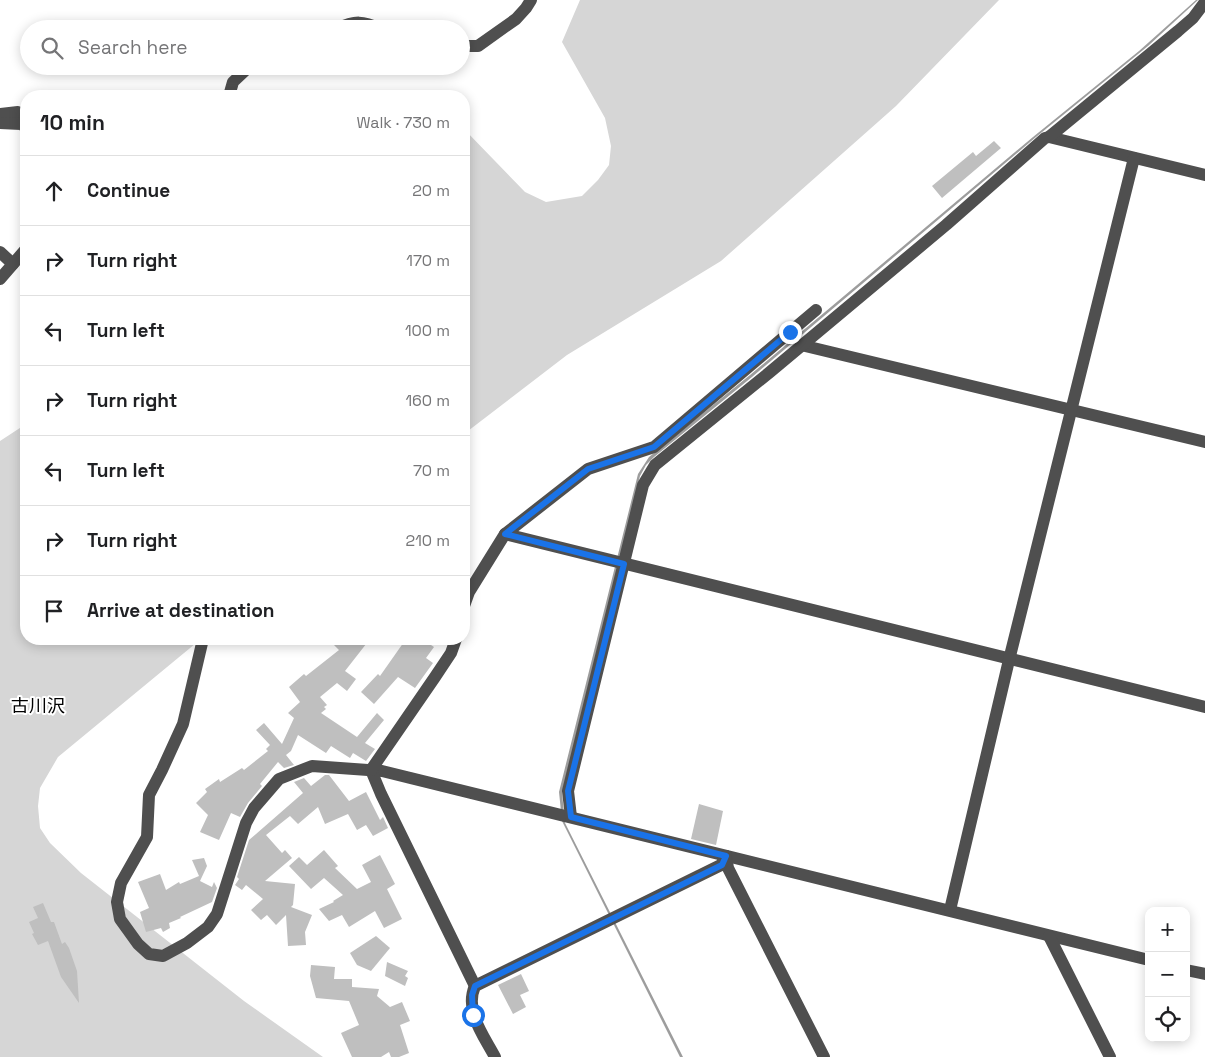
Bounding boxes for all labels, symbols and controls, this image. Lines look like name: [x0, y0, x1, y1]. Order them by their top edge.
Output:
search box: [20, 20, 470, 75]
icon: search: [38, 34, 66, 62]
text: Search here: [78, 35, 188, 60]
text: 10 min: [40, 109, 105, 136]
text: Walk · 730 m: [356, 112, 450, 133]
icon: ahead: [40, 177, 68, 205]
text: Continue: [87, 178, 170, 203]
text: 20 m: [412, 180, 450, 201]
icon: right: [40, 247, 68, 275]
text: Turn right: [87, 248, 177, 273]
text: 170 m: [406, 250, 450, 271]
icon: left: [40, 317, 68, 345]
text: Turn left: [87, 318, 165, 343]
text: 100 m: [405, 320, 450, 341]
route end: [779, 321, 802, 344]
icon: right: [40, 387, 68, 415]
text: Turn right: [87, 388, 177, 413]
text: 160 m: [405, 390, 450, 411]
icon: left: [40, 457, 68, 485]
text: Turn left: [87, 458, 165, 483]
text: 70 m: [413, 460, 450, 481]
icon: right: [40, 527, 68, 555]
text: Turn right: [87, 528, 177, 553]
text: 210 m: [406, 530, 450, 551]
icon: arrive: [40, 597, 68, 625]
text: Arrive at destination: [87, 598, 275, 623]
district label: 古川沢: [11, 694, 65, 717]
map controls: [1145, 907, 1190, 1042]
button: +: [1145, 907, 1190, 952]
button: −: [1145, 952, 1190, 997]
button: locate: [1145, 997, 1190, 1042]
route start: [462, 1004, 485, 1027]

